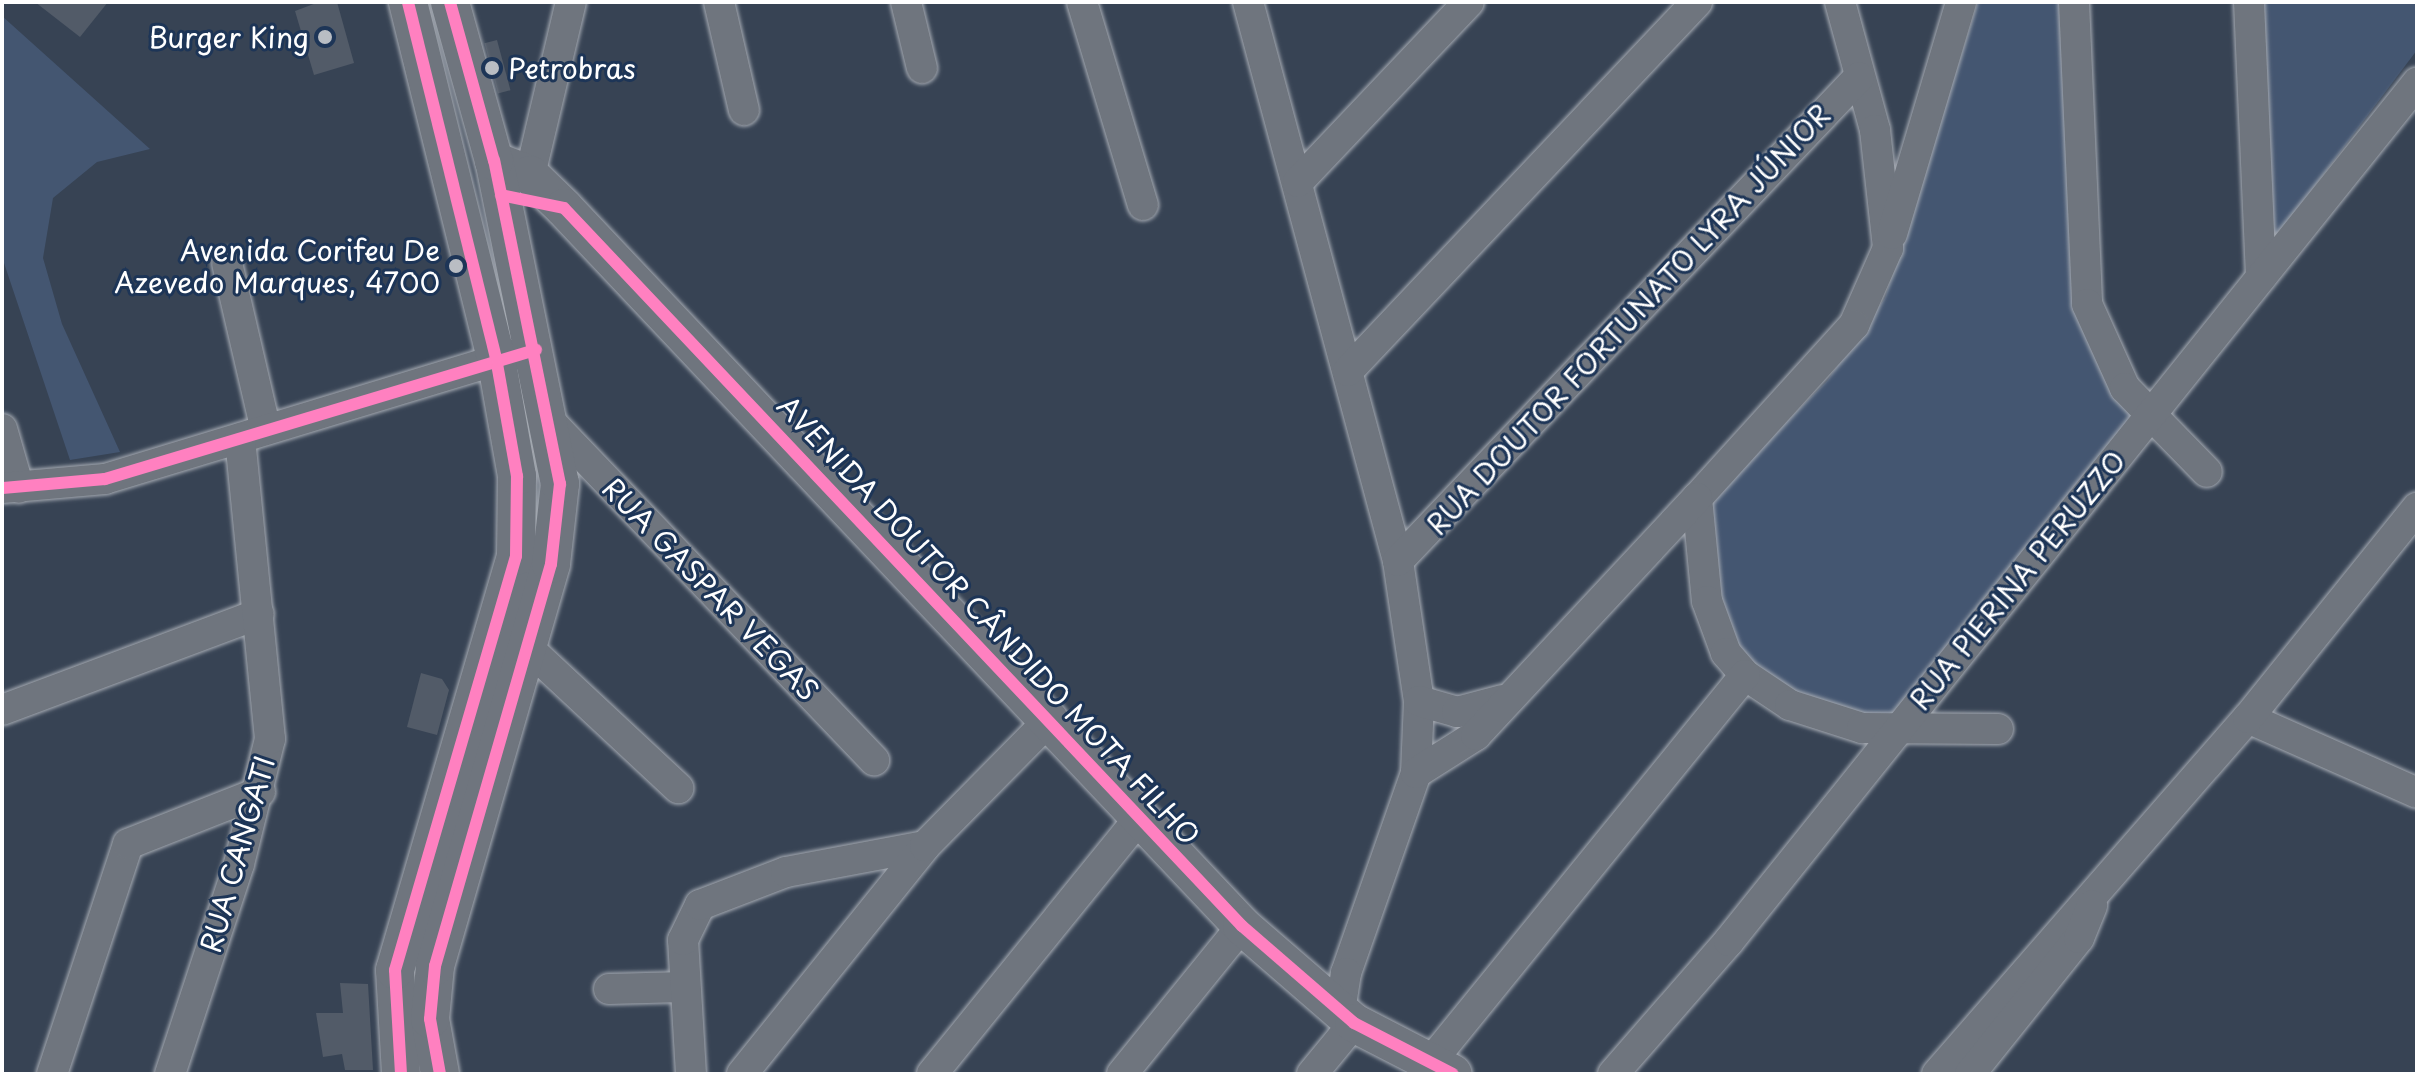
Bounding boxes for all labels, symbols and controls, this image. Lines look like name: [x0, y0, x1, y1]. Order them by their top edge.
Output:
place label: Burger King: [150, 20, 309, 54]
marker: Burger King: [316, 28, 334, 46]
place label: Petrobras: [508, 51, 636, 85]
marker: Petrobras: [483, 59, 501, 77]
street label: RUA DOUTOR FORTUNATO LYRA JÚNIOR: [1417, 95, 1839, 543]
place label: Avenida Corifeu De Azevedo Marques, 4700: [114, 233, 440, 299]
marker: Avenida Corifeu De Azevedo Marques, 4700: [447, 257, 465, 275]
street label: AVENIDA DOUTOR CÂNDIDO MOTA FILHO: [771, 388, 1207, 852]
street label: RUA PIERINA PERUZZO: [1901, 442, 2133, 718]
street label: RUA GASPAR VEGAS: [596, 471, 826, 707]
street label: RUA CANGATI: [193, 751, 281, 957]

